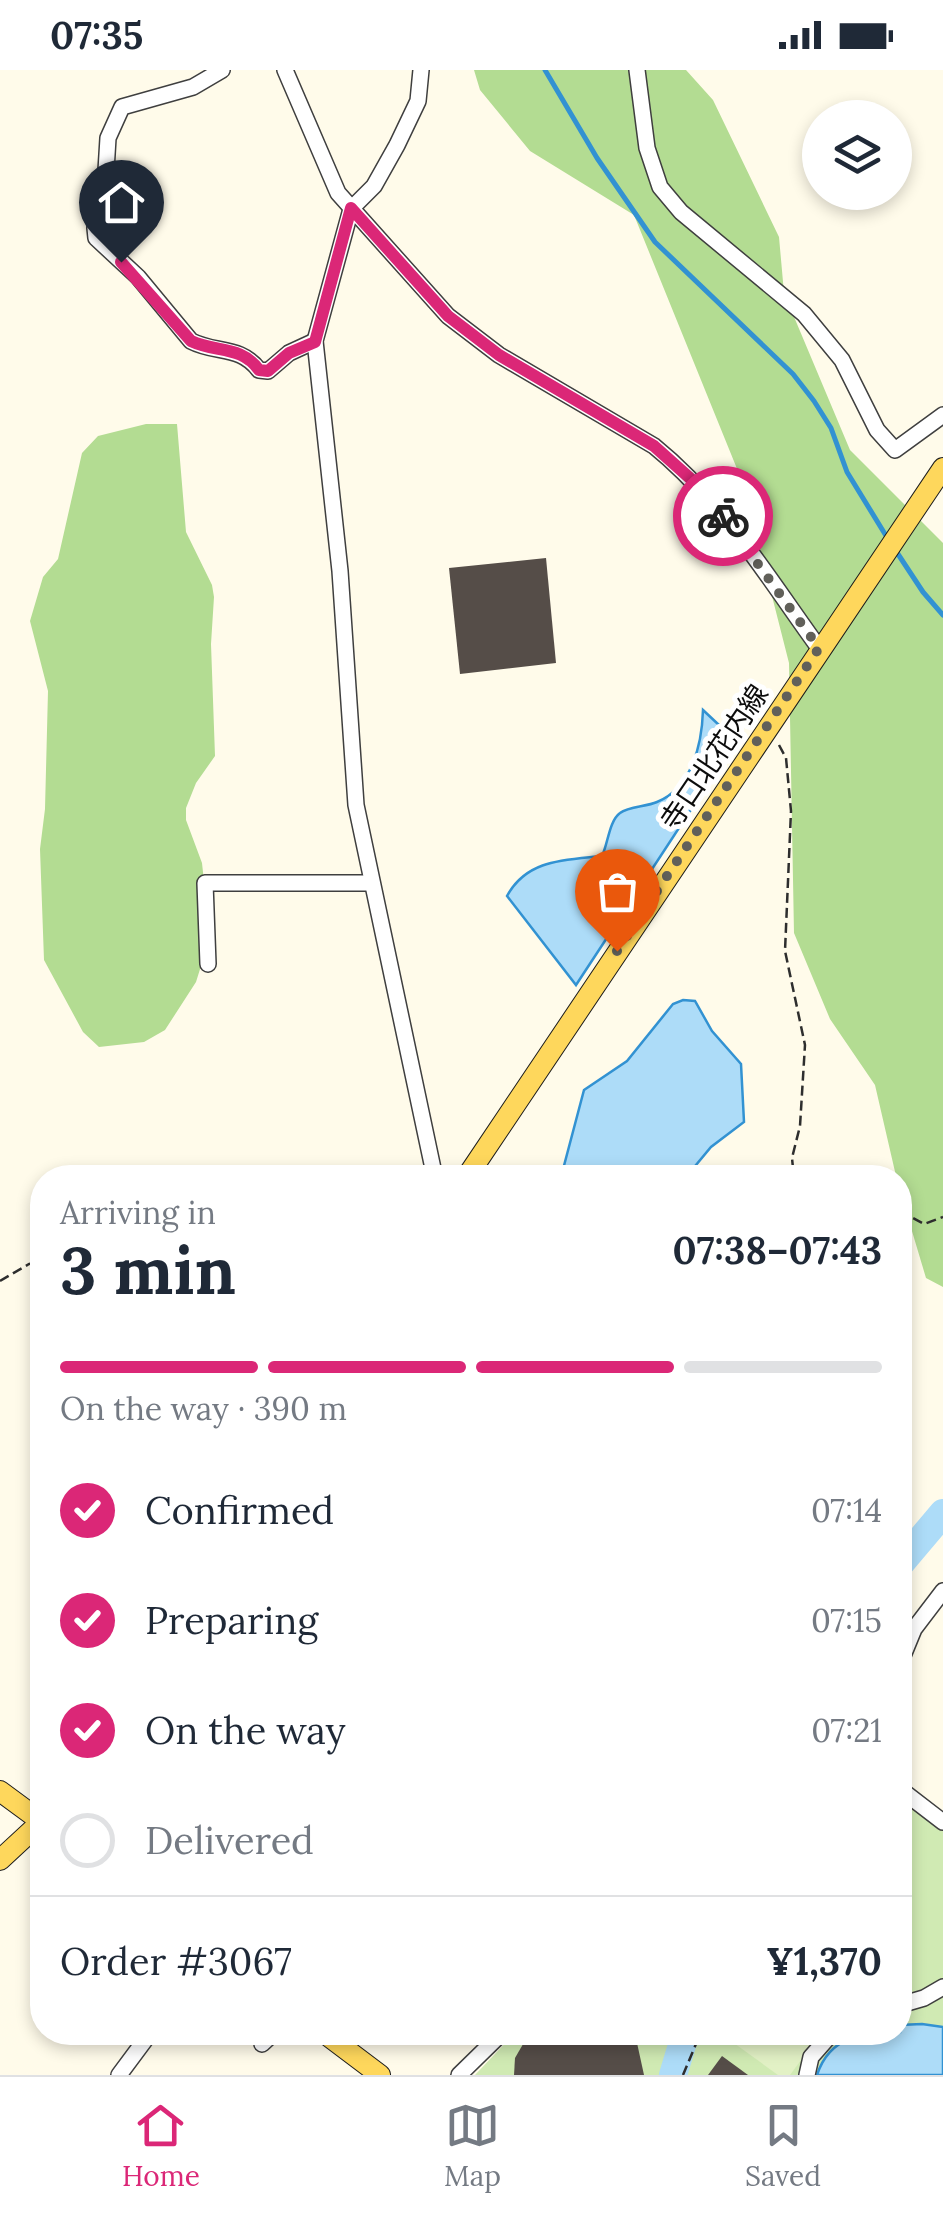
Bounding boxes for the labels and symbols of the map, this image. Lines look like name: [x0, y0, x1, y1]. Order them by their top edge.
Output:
pin: [79, 160, 164, 263]
courier: [673, 466, 773, 566]
street label: 寺口北花内線: [652, 677, 776, 837]
pin: [575, 849, 660, 952]

